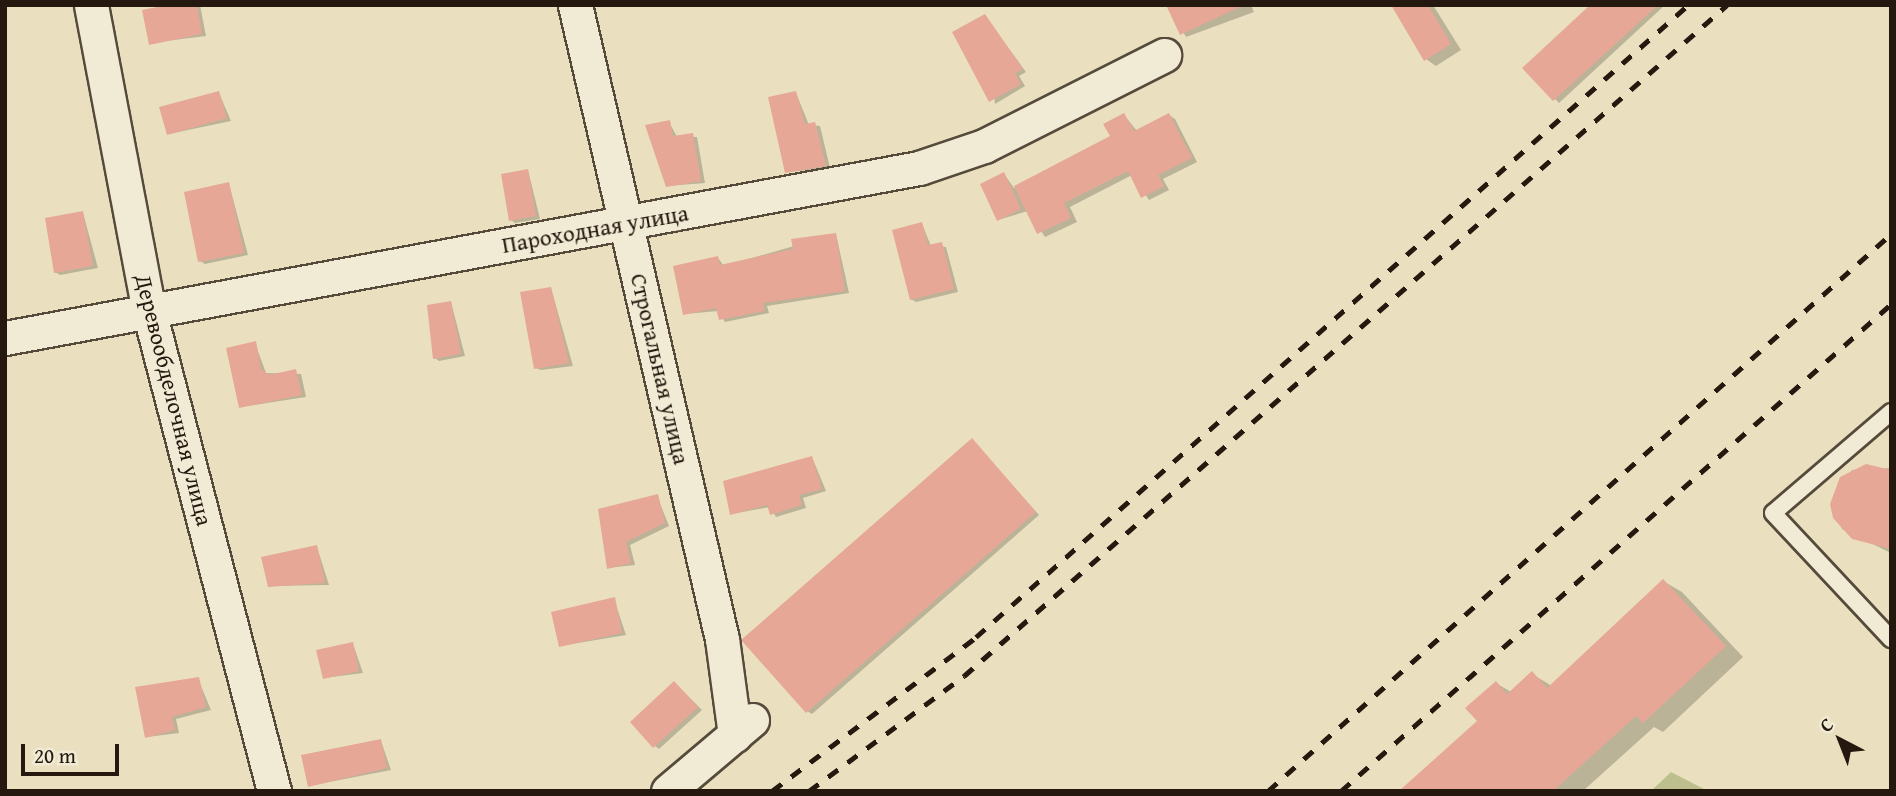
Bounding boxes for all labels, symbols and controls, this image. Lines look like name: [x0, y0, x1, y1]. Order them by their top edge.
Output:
street label: Пароходная улица: [500, 199, 690, 259]
street label: Деревообделочная улица: [129, 271, 219, 529]
street label: Строгальная улица: [625, 271, 695, 467]
north arrow: [1805, 705, 1875, 775]
text: С: [1813, 710, 1839, 738]
scale bar: [24, 730, 122, 774]
text: 20 m: [34, 740, 76, 771]

